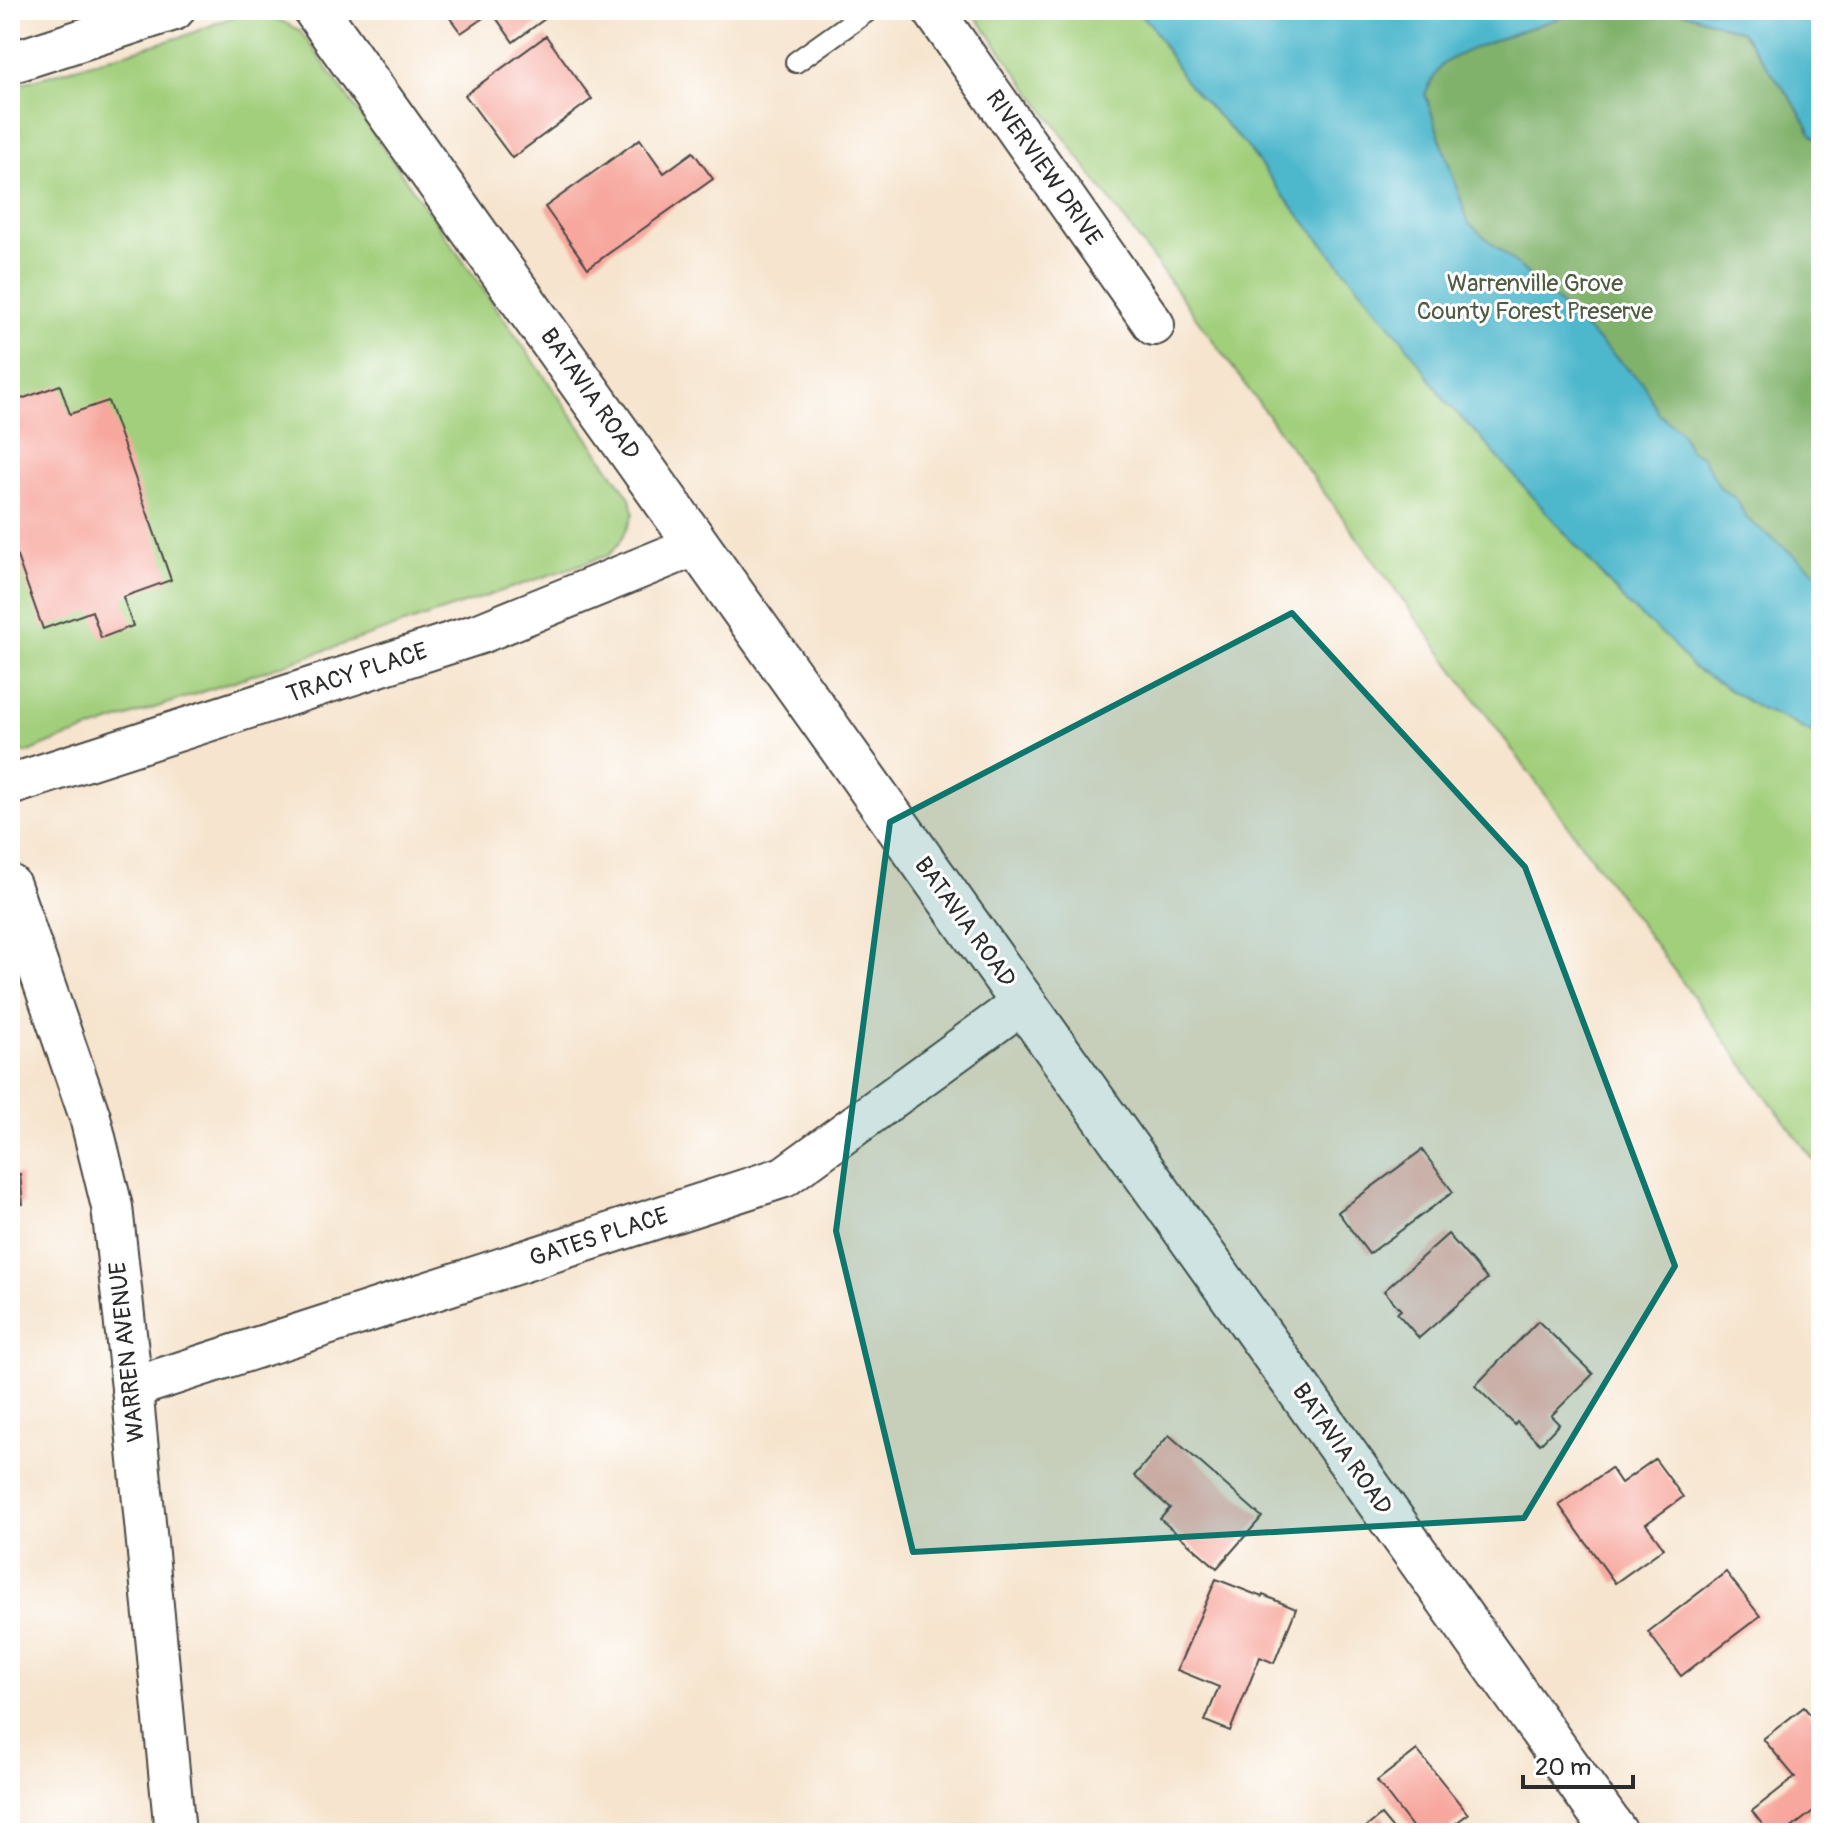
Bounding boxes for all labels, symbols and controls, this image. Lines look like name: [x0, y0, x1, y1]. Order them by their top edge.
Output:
street label: RIVERVIEW DRIVE: [980, 85, 1108, 251]
park label: Warrenville Grove County Forest Preserve: [1417, 269, 1653, 326]
street label: BATAVIA ROAD: [534, 323, 646, 465]
street label: TRACY PLACE: [283, 637, 431, 709]
street label: BATAVIA ROAD: [908, 851, 1022, 993]
street label: GATES PLACE: [526, 1201, 672, 1273]
street label: WARREN AVENUE: [103, 1260, 151, 1444]
street label: BATAVIA ROAD: [1286, 1378, 1398, 1520]
scale bar: [1523, 1739, 1633, 1789]
text: 20 m: [1535, 1753, 1591, 1782]

